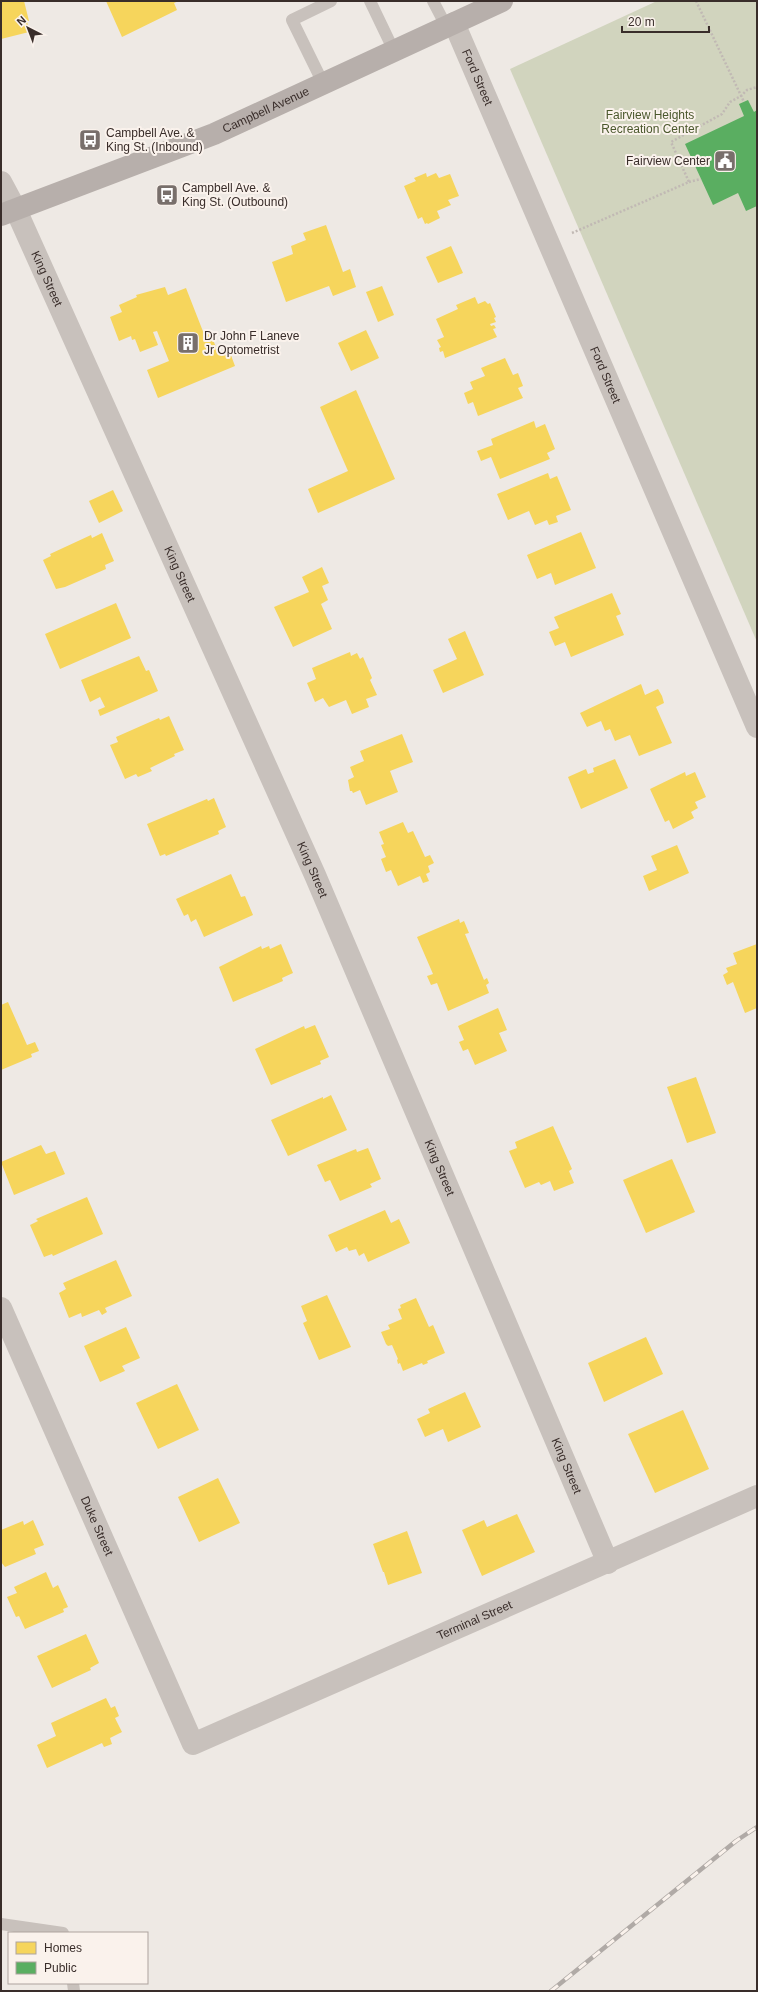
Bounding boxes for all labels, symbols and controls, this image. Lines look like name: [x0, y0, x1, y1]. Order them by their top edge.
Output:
north arrow: [8, 8, 48, 48]
scale bar: [622, 8, 709, 34]
text: N: [14, 13, 28, 28]
text: 20 m: [628, 15, 655, 29]
street label: Ford Street: [459, 47, 496, 108]
street label: Campbell Avenue: [220, 84, 312, 136]
park label: Fairview Heights Recreation Center: [601, 108, 699, 136]
place label: Campbell Ave. & King St. (Inbound): [106, 126, 203, 154]
bus stop icon: Campbell Ave. & King St. (Inbound): [77, 127, 103, 153]
public building icon: Fairview Center: [712, 148, 738, 174]
place label: Fairview Center: [626, 154, 710, 168]
place label: Campbell Ave. & King St. (Outbound): [182, 181, 288, 209]
bus stop icon: Campbell Ave. & King St. (Outbound): [154, 182, 180, 208]
street label: King Street: [28, 249, 66, 309]
place label: Dr John F Laneve Jr Optometrist: [204, 329, 300, 357]
building icon: Dr John F Laneve Jr Optometrist: [175, 330, 201, 356]
street label: Ford Street: [587, 344, 624, 406]
street label: King Street: [161, 544, 199, 605]
street label: King Street: [294, 840, 331, 900]
street label: King Street: [422, 1138, 458, 1198]
street label: King Street: [548, 1436, 585, 1496]
street label: Duke Street: [78, 1494, 116, 1558]
street label: Terminal Street: [435, 1597, 515, 1643]
legend: [8, 1932, 148, 1984]
text: Homes: [44, 1941, 82, 1955]
text: Public: [44, 1961, 77, 1975]

